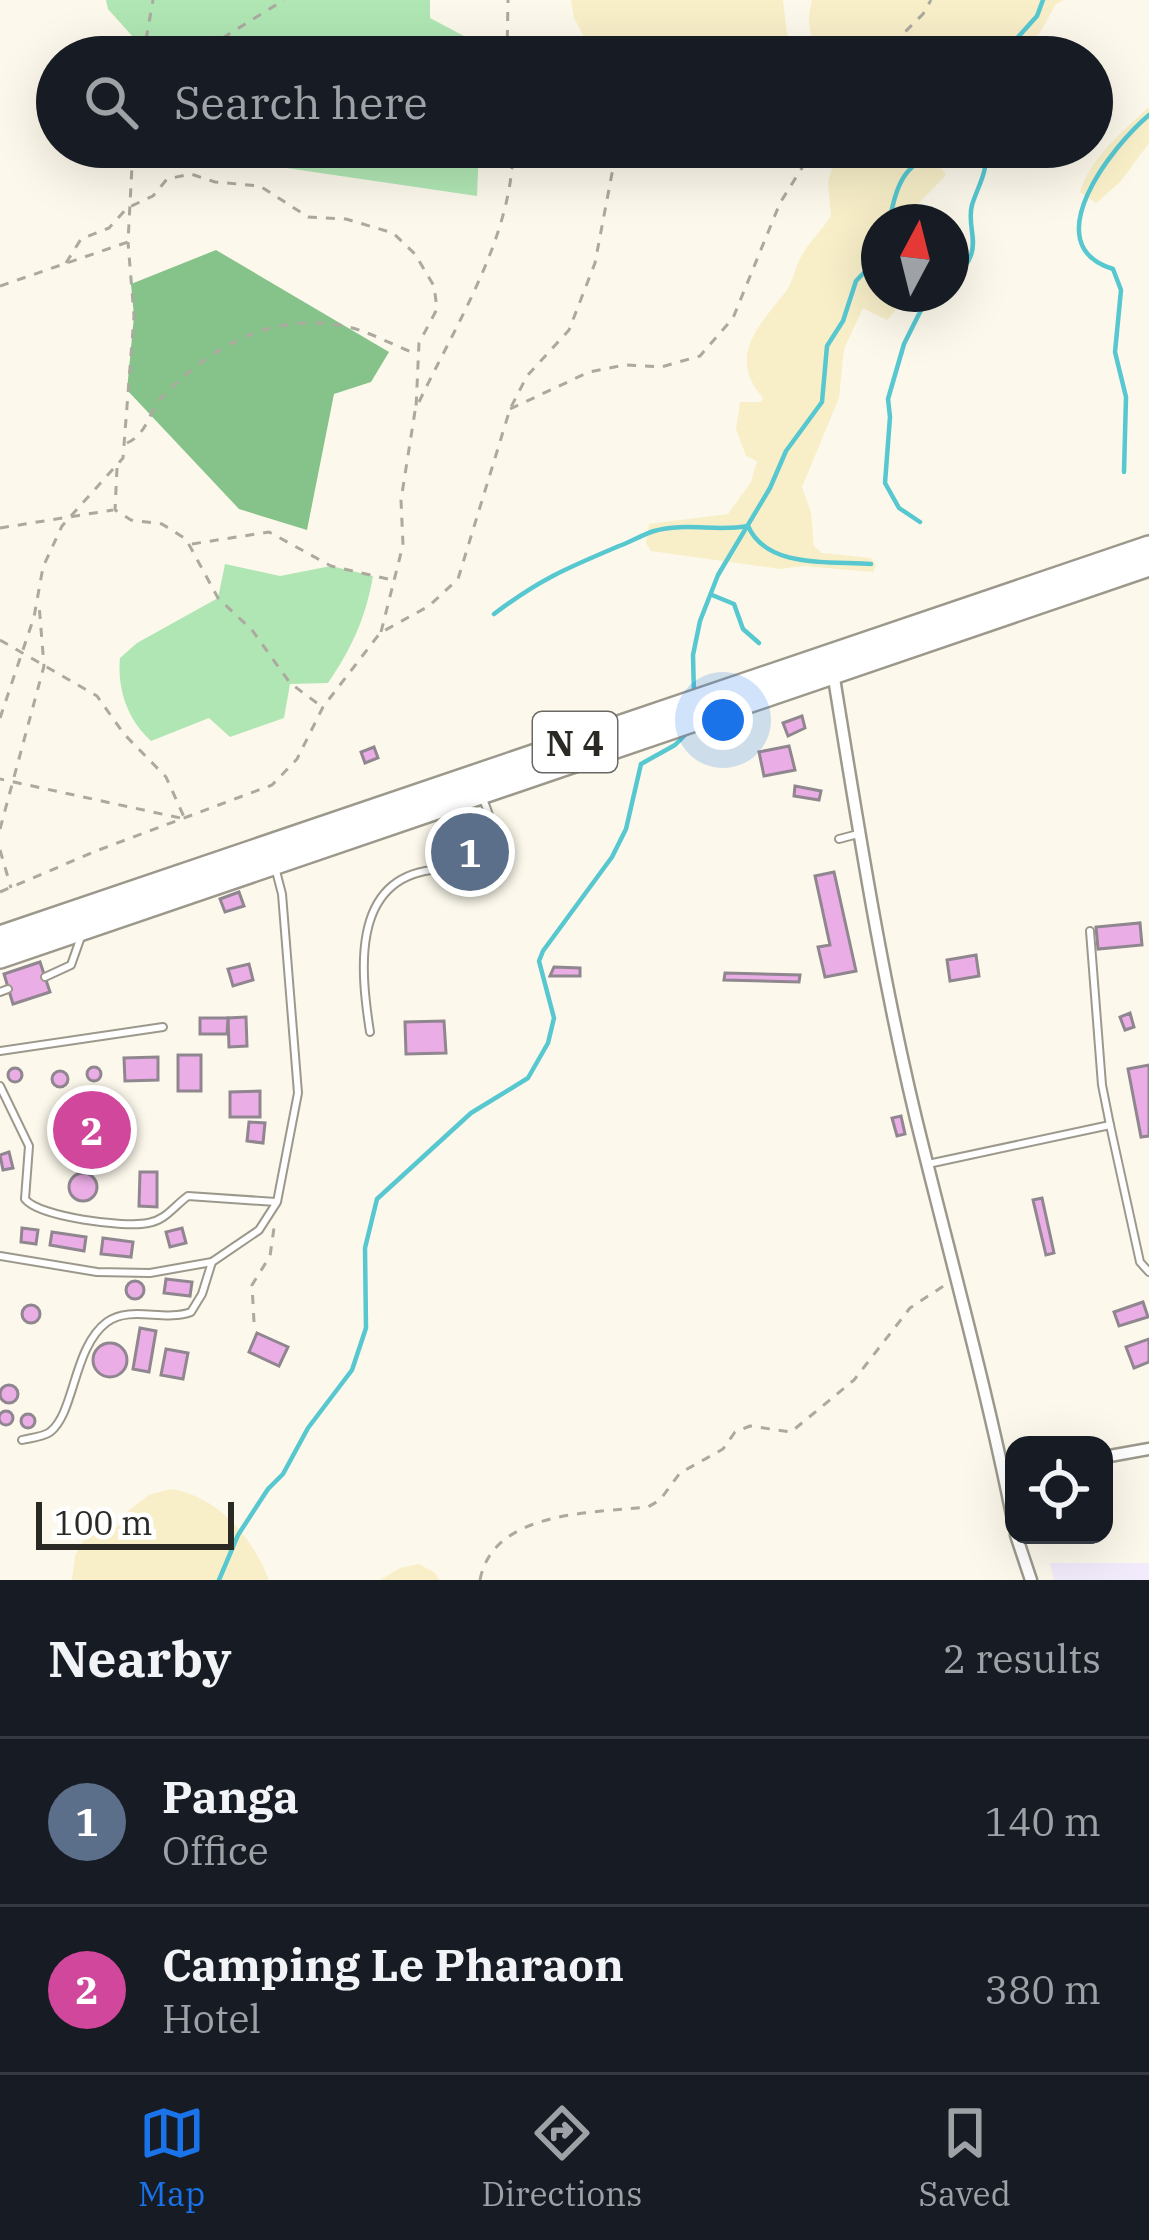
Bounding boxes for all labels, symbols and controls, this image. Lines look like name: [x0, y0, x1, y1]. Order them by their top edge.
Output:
search box: [36, 36, 1113, 168]
icon: search: [78, 69, 144, 135]
text: Search here: [174, 73, 428, 131]
north arrow: [861, 204, 969, 312]
your location: [693, 690, 753, 750]
road number: N 4: [533, 712, 617, 772]
pin: 1: [431, 807, 509, 897]
pin: 2: [53, 1085, 131, 1175]
map controls: [1005, 1436, 1113, 1544]
button: locate: [1005, 1436, 1113, 1544]
scale bar: [36, 1496, 234, 1549]
text: 100 m: [54, 1501, 153, 1544]
text: Nearby: [48, 1625, 232, 1691]
text: 2 results: [943, 1633, 1101, 1684]
text: Panga: [162, 1767, 299, 1825]
text: 1: [75, 1796, 99, 1847]
text: 140 m: [985, 1796, 1101, 1847]
text: Office: [162, 1825, 269, 1876]
text: Camping Le Pharaon: [162, 1935, 624, 1993]
text: 2: [75, 1964, 99, 2015]
text: 380 m: [985, 1964, 1101, 2015]
text: Hotel: [162, 1993, 261, 2044]
tab: Map: [138, 2100, 205, 2215]
tab: Directions: [481, 2100, 642, 2215]
tab: Saved: [918, 2100, 1011, 2215]

